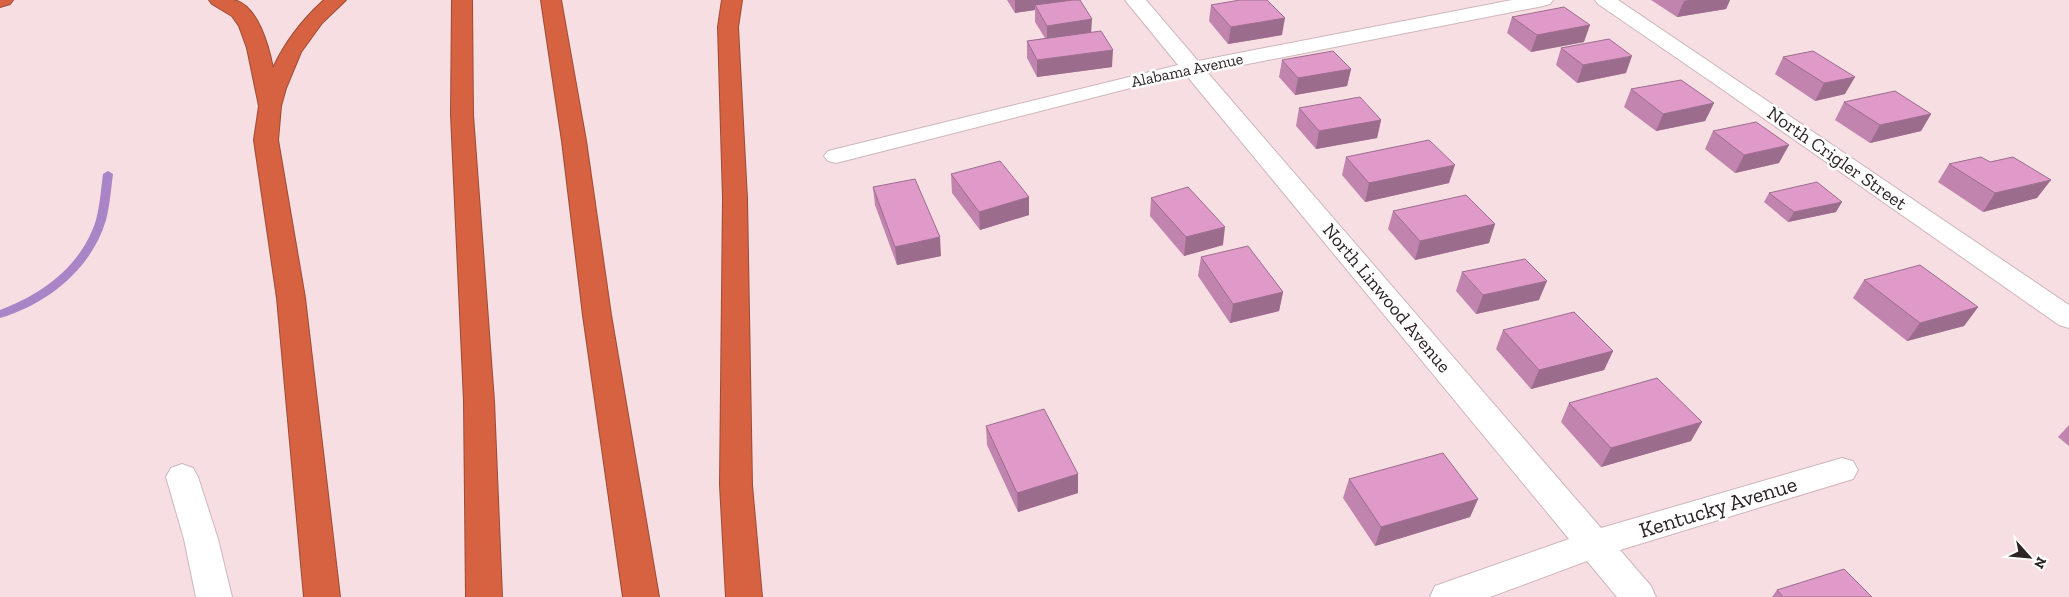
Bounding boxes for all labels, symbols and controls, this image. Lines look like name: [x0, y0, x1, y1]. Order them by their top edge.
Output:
street label: Alabama Avenue: [1129, 49, 1245, 91]
street label: North Crigler Street: [1763, 101, 1911, 215]
street label: North Linwood Avenue: [1318, 219, 1456, 377]
street label: Kentucky Avenue: [1636, 470, 1800, 544]
north arrow: [2004, 532, 2054, 582]
text: N: [2030, 554, 2050, 572]

